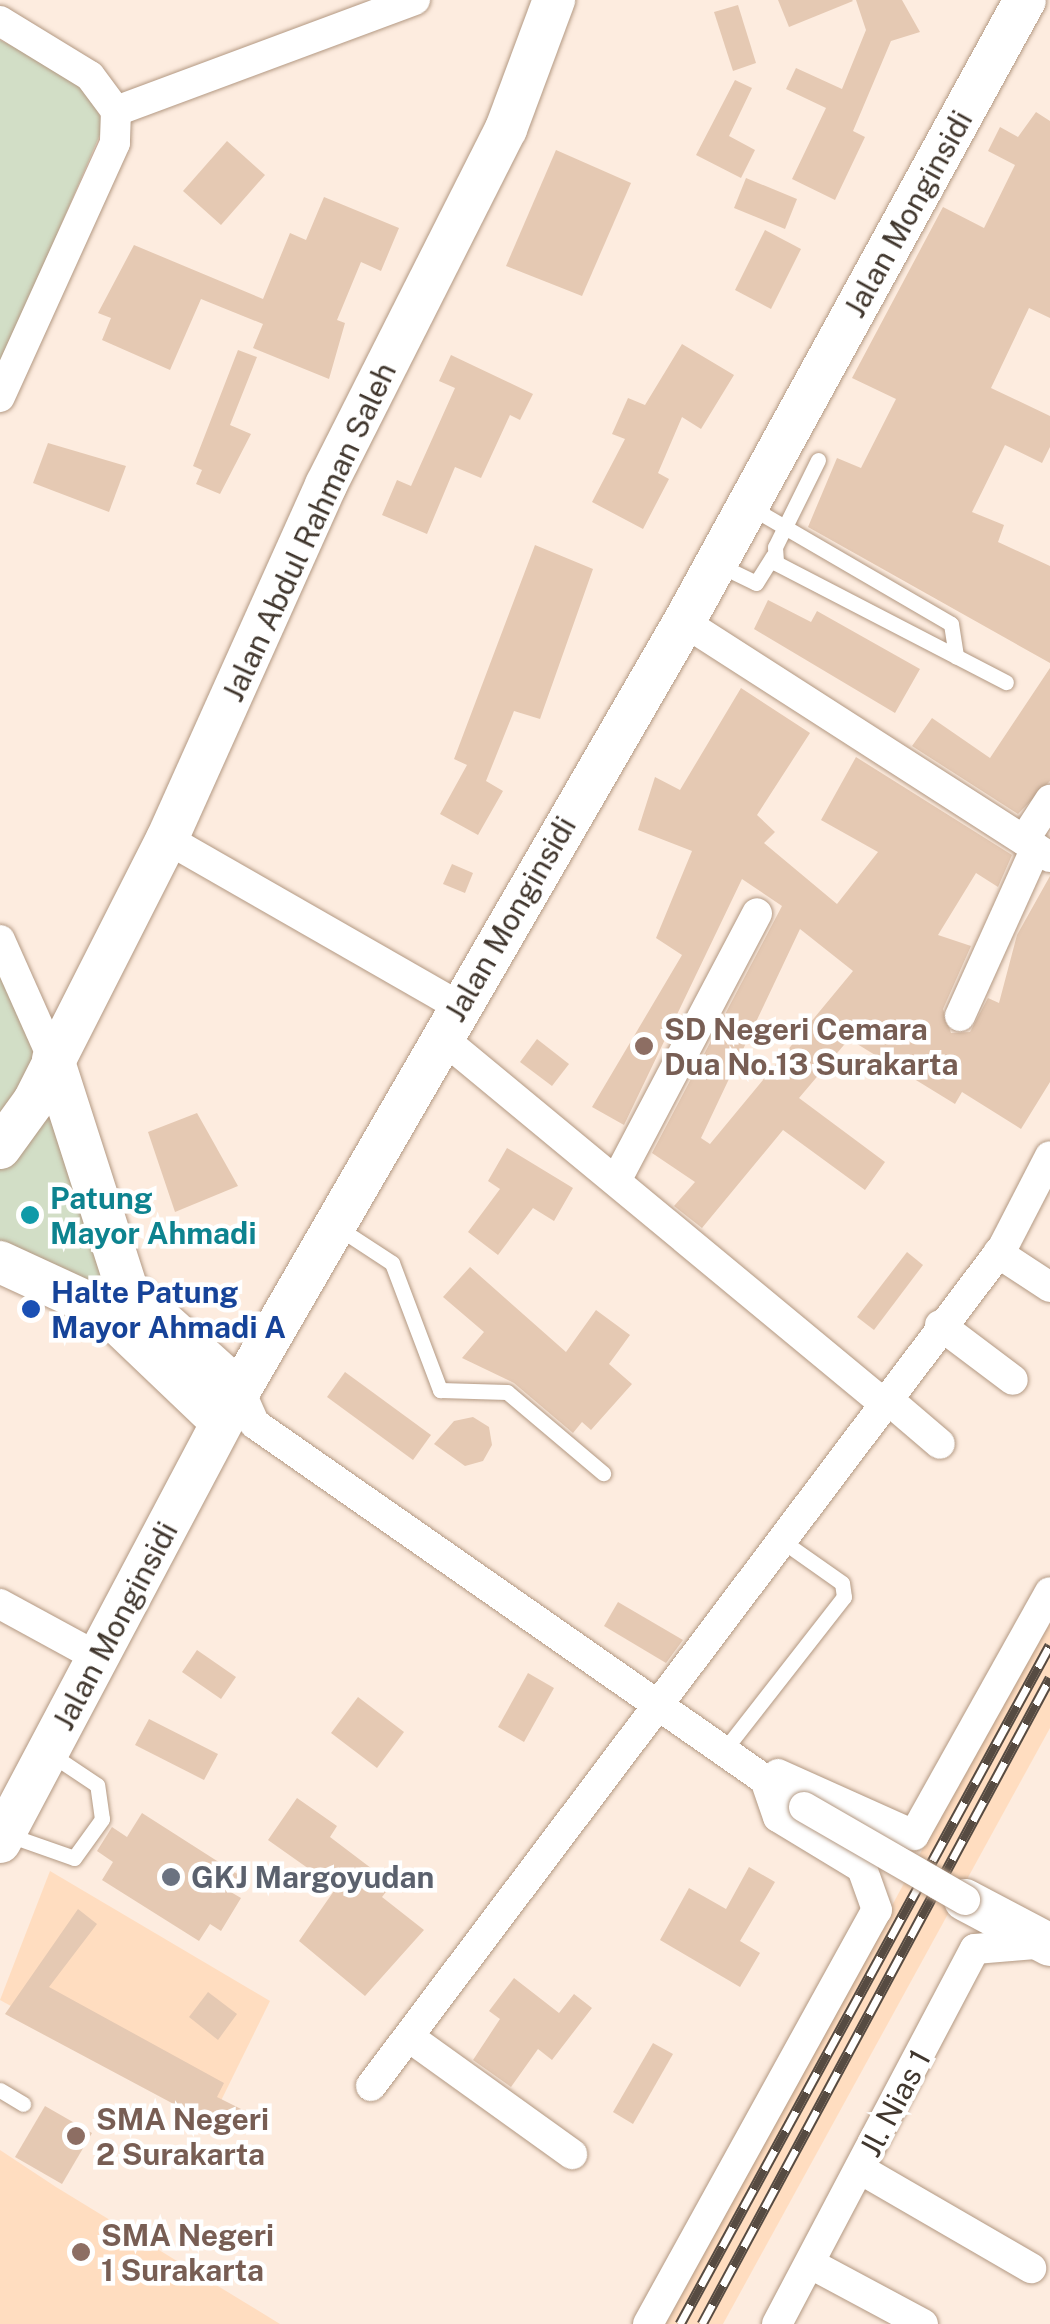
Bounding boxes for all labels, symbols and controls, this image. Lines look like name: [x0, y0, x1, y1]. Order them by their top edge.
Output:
street label: Jalan Monginsidi: [836, 104, 980, 324]
street label: Jalan Abdul Rahman Saleh: [215, 357, 403, 707]
street label: Jalan Monginsidi: [437, 810, 583, 1028]
place label: SD Negeri Cemara Dua No.13 Surakarta: [664, 1011, 958, 1082]
marker: SD Negeri Cemara Dua No.13 Surakarta: [633, 1035, 655, 1057]
place label: Patung Mayor Ahmadi: [50, 1180, 256, 1250]
marker: Patung Mayor Ahmadi: [19, 1204, 41, 1226]
place label: Halte Patung Mayor Ahmadi A: [51, 1274, 286, 1344]
marker: Halte Patung Mayor Ahmadi A: [20, 1298, 42, 1320]
street label: Jalan Monginsidi: [45, 1516, 185, 1736]
place label: GKJ Margoyudan: [191, 1859, 434, 1895]
marker: GKJ Margoyudan: [160, 1866, 182, 1888]
street label: Jl. Nias 1: [852, 2043, 938, 2163]
place label: SMA Negeri 2 Surakarta: [96, 2101, 269, 2172]
marker: SMA Negeri 2 Surakarta: [65, 2125, 87, 2147]
place label: SMA Negeri 1 Surakarta: [101, 2217, 274, 2288]
marker: SMA Negeri 1 Surakarta: [70, 2241, 92, 2263]

